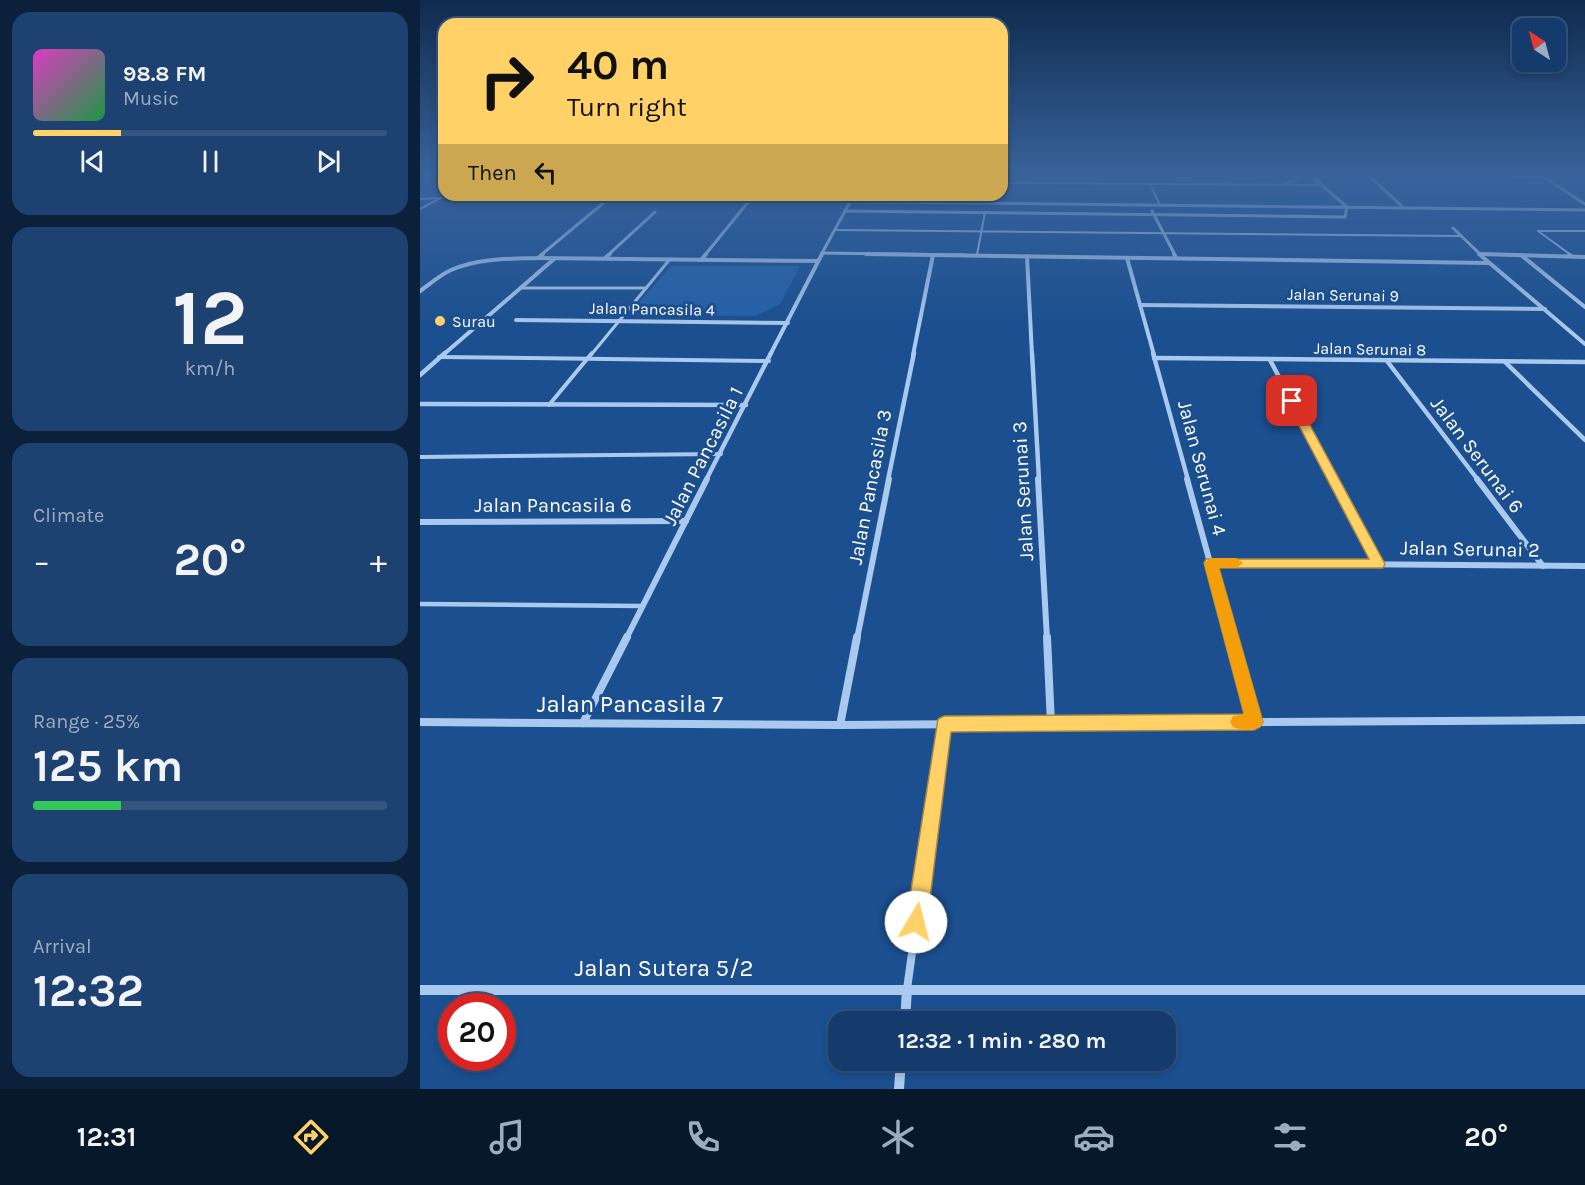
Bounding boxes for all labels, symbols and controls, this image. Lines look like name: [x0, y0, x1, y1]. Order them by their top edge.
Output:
north arrow: [1512, 18, 1566, 72]
map controls: [1512, 18, 1566, 72]
text: 40 m: [567, 40, 669, 90]
icon: right: [468, 42, 546, 120]
text: 98.8 FM: [123, 61, 206, 87]
text: Music: [123, 87, 179, 110]
text: Turn right: [567, 91, 687, 123]
icon: previous: [76, 145, 109, 178]
icon: pause: [194, 145, 227, 178]
icon: next: [312, 145, 345, 178]
icon: left: [529, 156, 562, 189]
text: Then: [468, 160, 517, 186]
text: 12: [173, 272, 248, 364]
street label: Jalan Serunai 9: [1287, 285, 1399, 305]
street label: Jalan Pancasila 4: [589, 298, 715, 320]
place label: Surau: [452, 312, 496, 331]
marker: Surau: [433, 314, 447, 328]
street label: Jalan Serunai 8: [1314, 339, 1426, 359]
text: km/h: [185, 357, 235, 380]
pin: [1266, 375, 1317, 426]
street label: Jalan Pancasila 1: [658, 383, 748, 529]
icon: arrive: [1275, 384, 1308, 417]
street label: Jalan Serunai 6: [1426, 392, 1528, 518]
street label: Jalan Serunai 4: [1173, 398, 1231, 538]
street label: Jalan Pancasila 3: [844, 407, 896, 567]
street label: Jalan Serunai 3: [1008, 421, 1038, 561]
street label: Jalan Pancasila 6: [474, 494, 632, 517]
text: Climate: [33, 504, 104, 527]
text: 20°: [173, 534, 247, 586]
street label: Jalan Serunai 2: [1400, 536, 1540, 562]
text: −: [33, 542, 50, 580]
text: +: [370, 542, 387, 580]
street label: Jalan Pancasila 7: [537, 690, 723, 718]
text: Range · 25%: [33, 710, 140, 733]
text: 125 km: [33, 740, 183, 792]
position arrow: [884, 890, 948, 954]
text: Arrival: [33, 935, 92, 958]
street label: Jalan Sutera 5/2: [575, 954, 753, 982]
text: 12:32: [33, 965, 144, 1017]
speed limit sign: 20: [438, 993, 516, 1071]
text: 12:32 · 1 min · 280 m: [898, 1028, 1106, 1054]
icon: directions: [290, 1116, 332, 1158]
icon: music: [486, 1116, 528, 1158]
icon: phone: [682, 1116, 724, 1158]
icon: climate: [877, 1116, 919, 1158]
icon: car: [1073, 1116, 1115, 1158]
icon: filters: [1269, 1116, 1311, 1158]
text: 12:31: [77, 1121, 137, 1153]
text: 20°: [1464, 1121, 1508, 1153]

